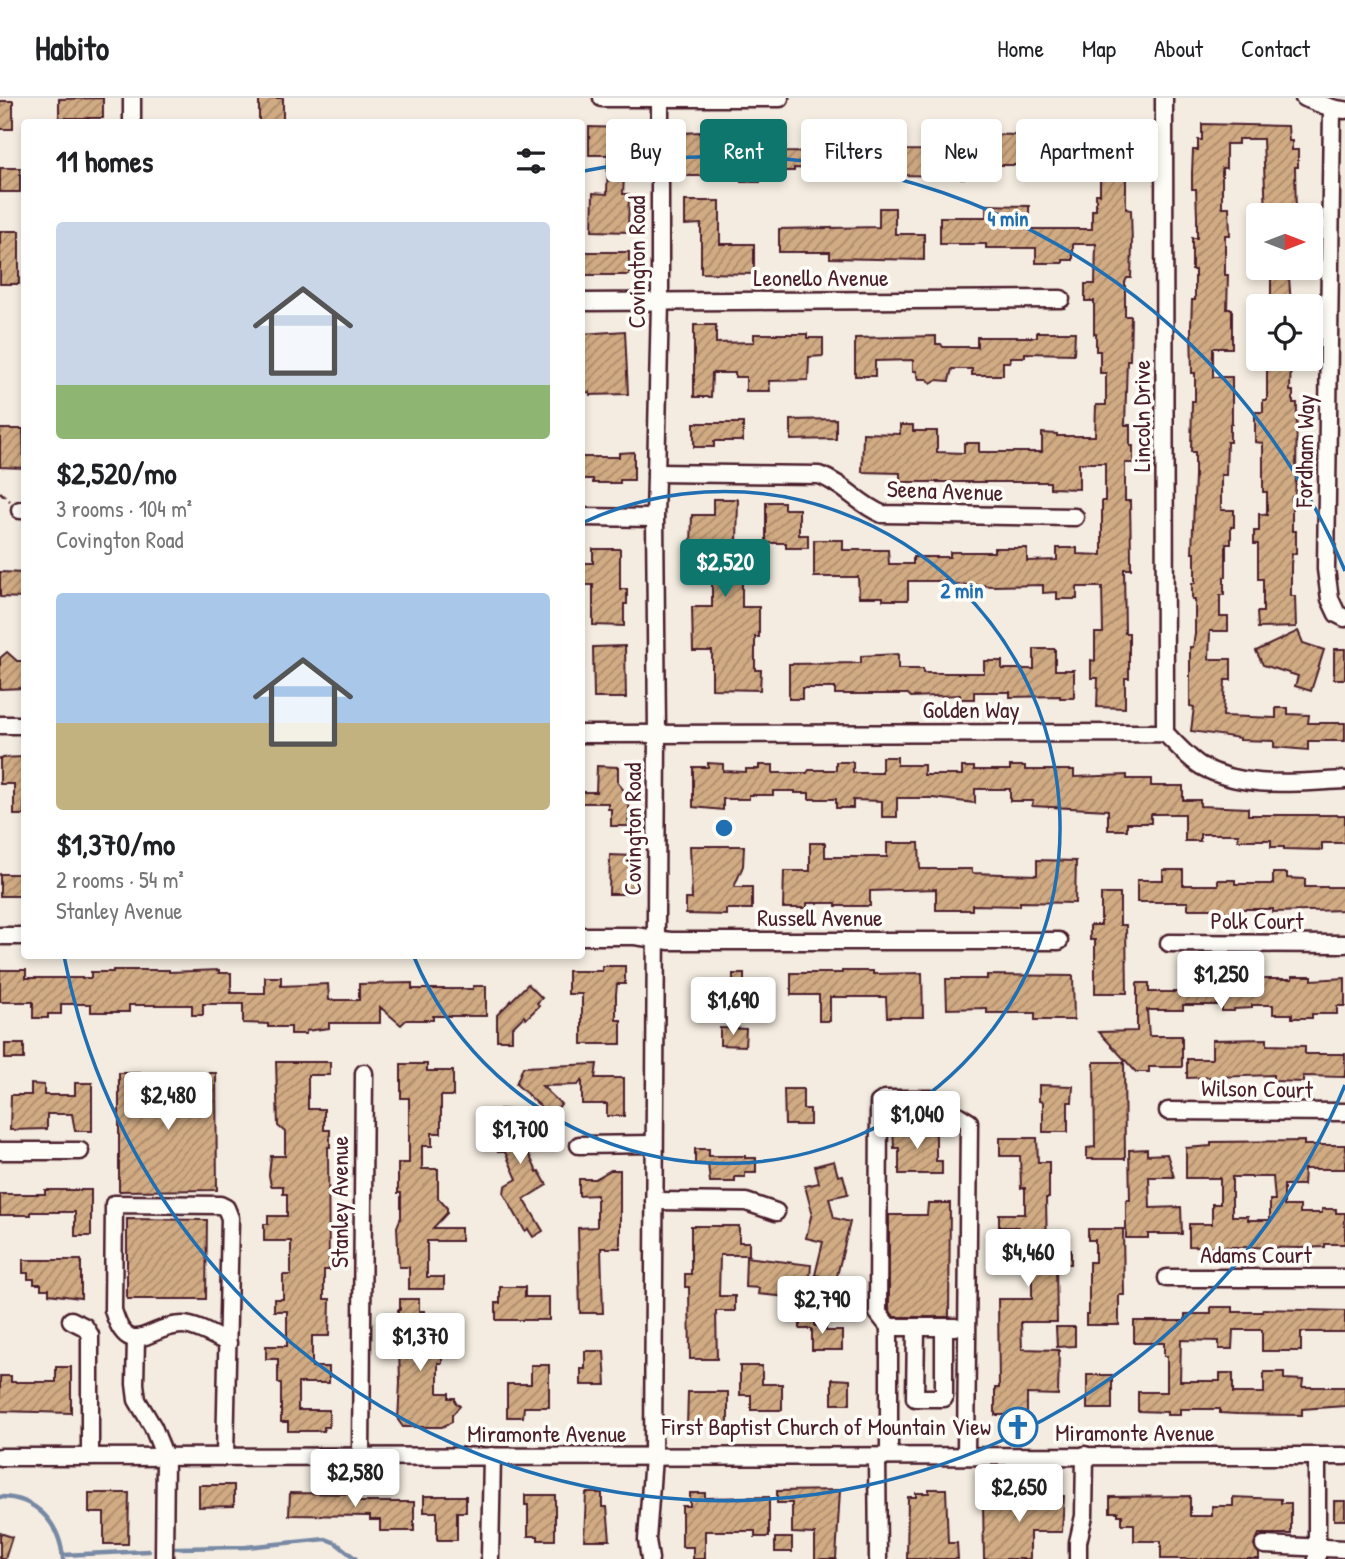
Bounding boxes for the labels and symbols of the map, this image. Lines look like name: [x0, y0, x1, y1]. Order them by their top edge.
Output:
street label: Covington Road: [620, 196, 652, 328]
north arrow: [1246, 203, 1323, 280]
text: 4 min: [987, 204, 1029, 233]
street label: Leonello Avenue: [754, 261, 889, 293]
street label: Lincoln Drive: [1125, 360, 1157, 472]
street label: Fordham Way: [1287, 394, 1321, 509]
street label: Seena Avenue: [886, 472, 1004, 508]
pin: $2,520: [668, 540, 782, 599]
text: 2 min: [940, 576, 984, 605]
street label: Golden Way: [922, 693, 1020, 725]
street label: Covington Road: [616, 763, 648, 895]
centre of rings: [712, 816, 736, 840]
street label: Russell Avenue: [757, 901, 883, 933]
street label: Polk Court: [1211, 904, 1304, 936]
pin: $1,250: [1164, 951, 1278, 1011]
pin: $1,690: [676, 978, 790, 1037]
street label: Wilson Court: [1201, 1071, 1314, 1105]
pin: $2,480: [111, 1072, 225, 1132]
pin: $1,040: [860, 1091, 974, 1151]
pin: $1,700: [463, 1107, 577, 1166]
street label: Stanley Avenue: [323, 1136, 355, 1268]
pin: $4,460: [971, 1230, 1085, 1289]
street label: Adams Court: [1200, 1238, 1312, 1270]
pin: $2,790: [765, 1276, 879, 1336]
pin: $1,370: [363, 1314, 477, 1373]
church icon: First Baptist Church of Mountain View: [997, 1406, 1039, 1448]
place label: First Baptist Church of Mountain View: [661, 1410, 991, 1442]
street label: Miramonte Avenue: [1055, 1416, 1215, 1448]
street label: Miramonte Avenue: [467, 1417, 627, 1449]
pin: $2,580: [298, 1450, 412, 1509]
pin: $2,650: [962, 1464, 1076, 1524]

